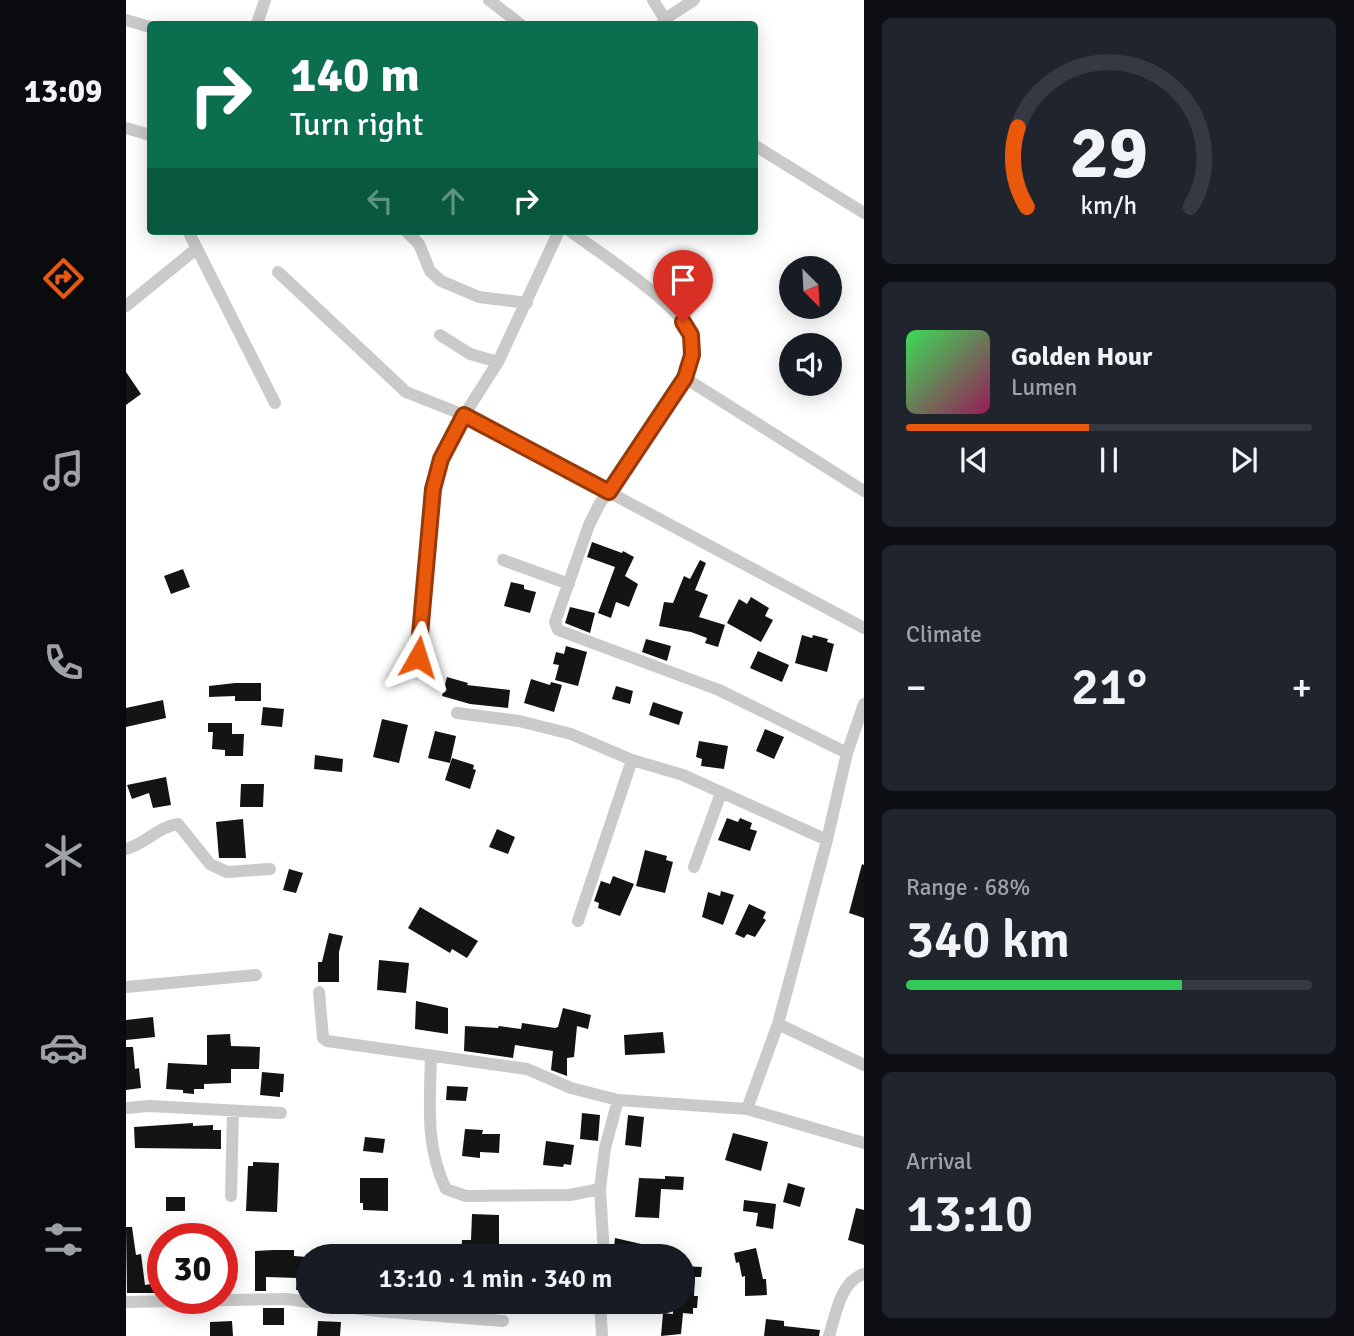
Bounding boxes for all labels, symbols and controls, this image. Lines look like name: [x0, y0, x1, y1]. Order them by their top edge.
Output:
text: 140 m: [290, 45, 420, 105]
icon: right: [175, 49, 266, 140]
text: 13:09: [24, 72, 102, 111]
text: Turn right: [290, 105, 423, 144]
text: 29: [1070, 109, 1148, 198]
icon: left: [361, 182, 399, 220]
icon: ahead: [434, 182, 472, 220]
icon: right: [507, 182, 545, 220]
text: km/h: [1081, 190, 1137, 221]
pin: [653, 250, 713, 322]
icon: directions: [39, 254, 88, 303]
north arrow: [779, 256, 842, 318]
map controls: [779, 256, 842, 396]
icon: arrive: [664, 261, 702, 299]
button: sound: [779, 333, 842, 396]
text: Golden Hour: [1011, 341, 1152, 373]
text: Lumen: [1011, 373, 1077, 402]
icon: previous: [955, 441, 993, 479]
icon: pause: [1090, 441, 1128, 479]
icon: next: [1225, 441, 1263, 479]
icon: music: [39, 446, 88, 495]
position arrow: [381, 620, 455, 694]
text: Climate: [906, 620, 982, 649]
icon: phone: [39, 638, 88, 687]
text: 21°: [1071, 655, 1147, 719]
text: −: [906, 664, 927, 711]
text: +: [1291, 664, 1312, 711]
icon: climate: [39, 831, 88, 880]
text: Range · 68%: [906, 873, 1030, 902]
text: 340 km: [906, 908, 1070, 972]
icon: car: [39, 1023, 88, 1072]
text: Arrival: [906, 1147, 972, 1176]
text: 13:10: [906, 1182, 1033, 1246]
icon: filters: [39, 1215, 88, 1264]
speed limit sign: 30: [147, 1223, 238, 1314]
text: 13:10 · 1 min · 340 m: [379, 1263, 612, 1295]

